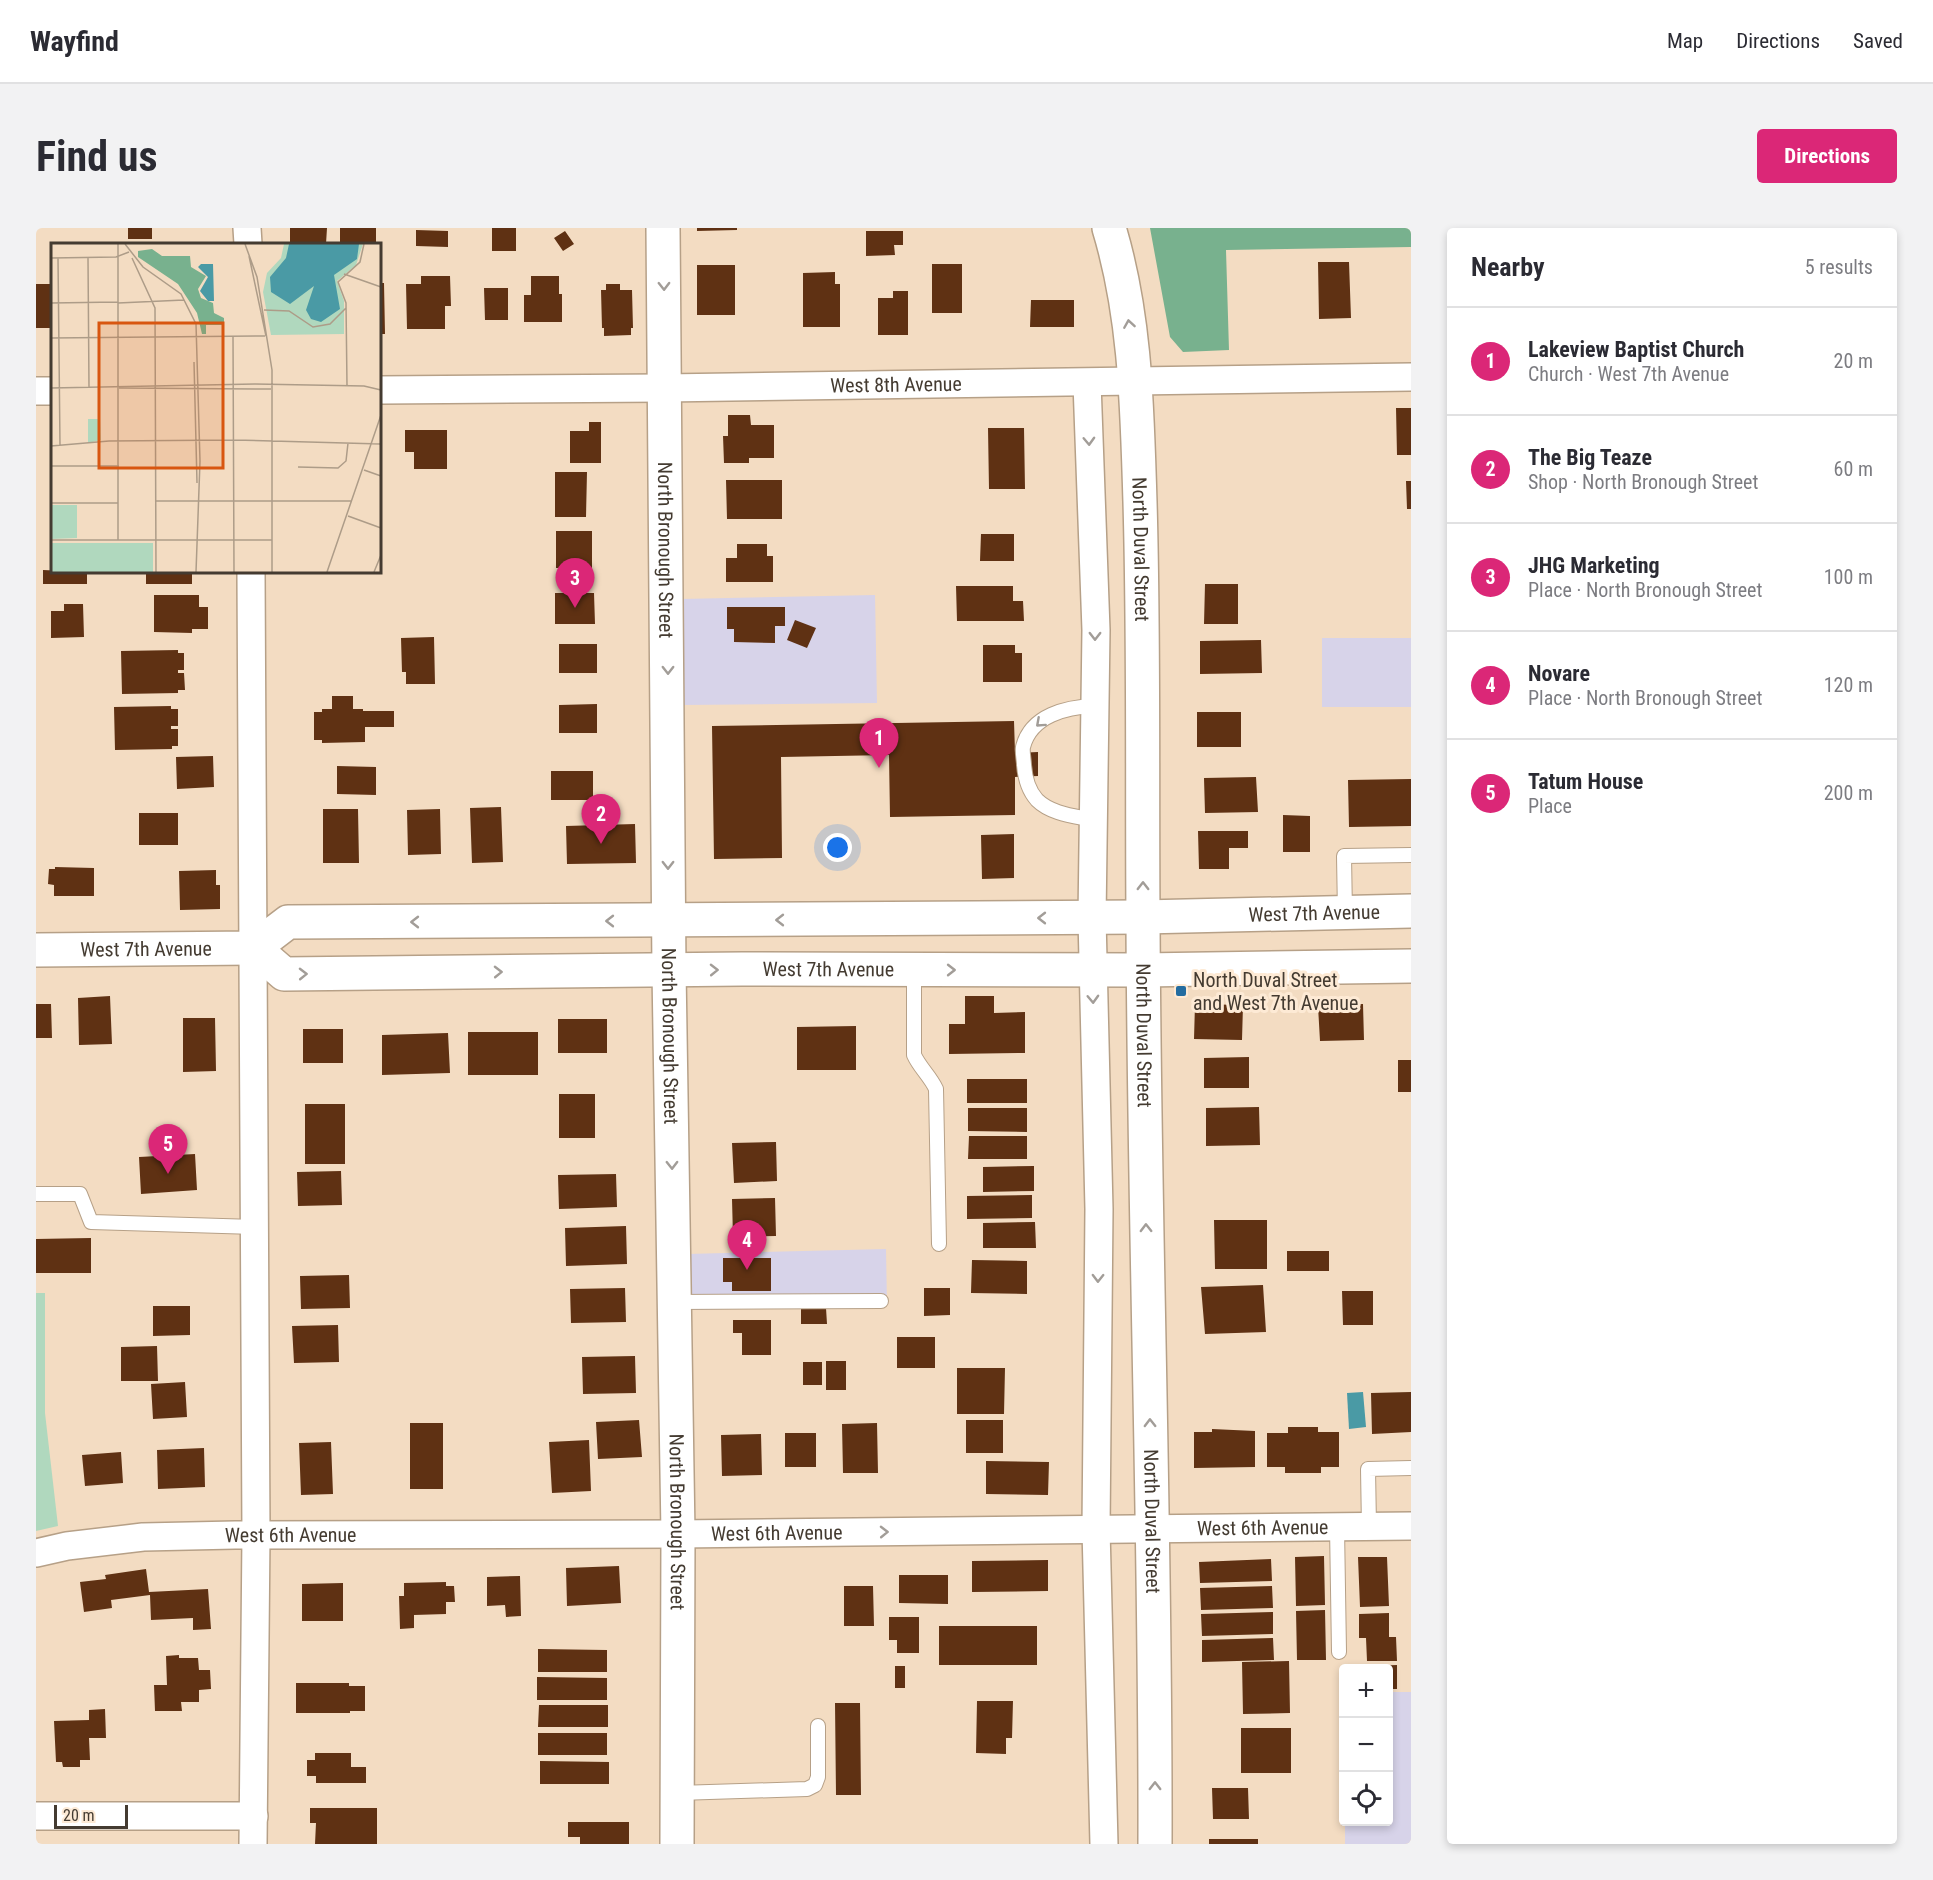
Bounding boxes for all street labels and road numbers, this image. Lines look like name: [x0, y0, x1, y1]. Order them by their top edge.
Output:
street label: West 8th Avenue: [830, 372, 962, 398]
street label: North Bronough Street: [653, 462, 678, 638]
street label: North Duval Street: [1127, 477, 1154, 622]
street label: West 7th Avenue: [1248, 900, 1380, 927]
street label: West 7th Avenue: [80, 936, 212, 962]
street label: North Bronough Street: [657, 948, 683, 1124]
street label: West 7th Avenue: [762, 957, 894, 981]
street label: North Duval Street: [1131, 963, 1157, 1108]
street label: North Bronough Street: [664, 1433, 690, 1610]
street label: North Duval Street: [1139, 1449, 1165, 1594]
street label: West 6th Avenue: [1197, 1515, 1329, 1540]
street label: West 6th Avenue: [711, 1520, 843, 1546]
street label: West 6th Avenue: [225, 1523, 356, 1547]

